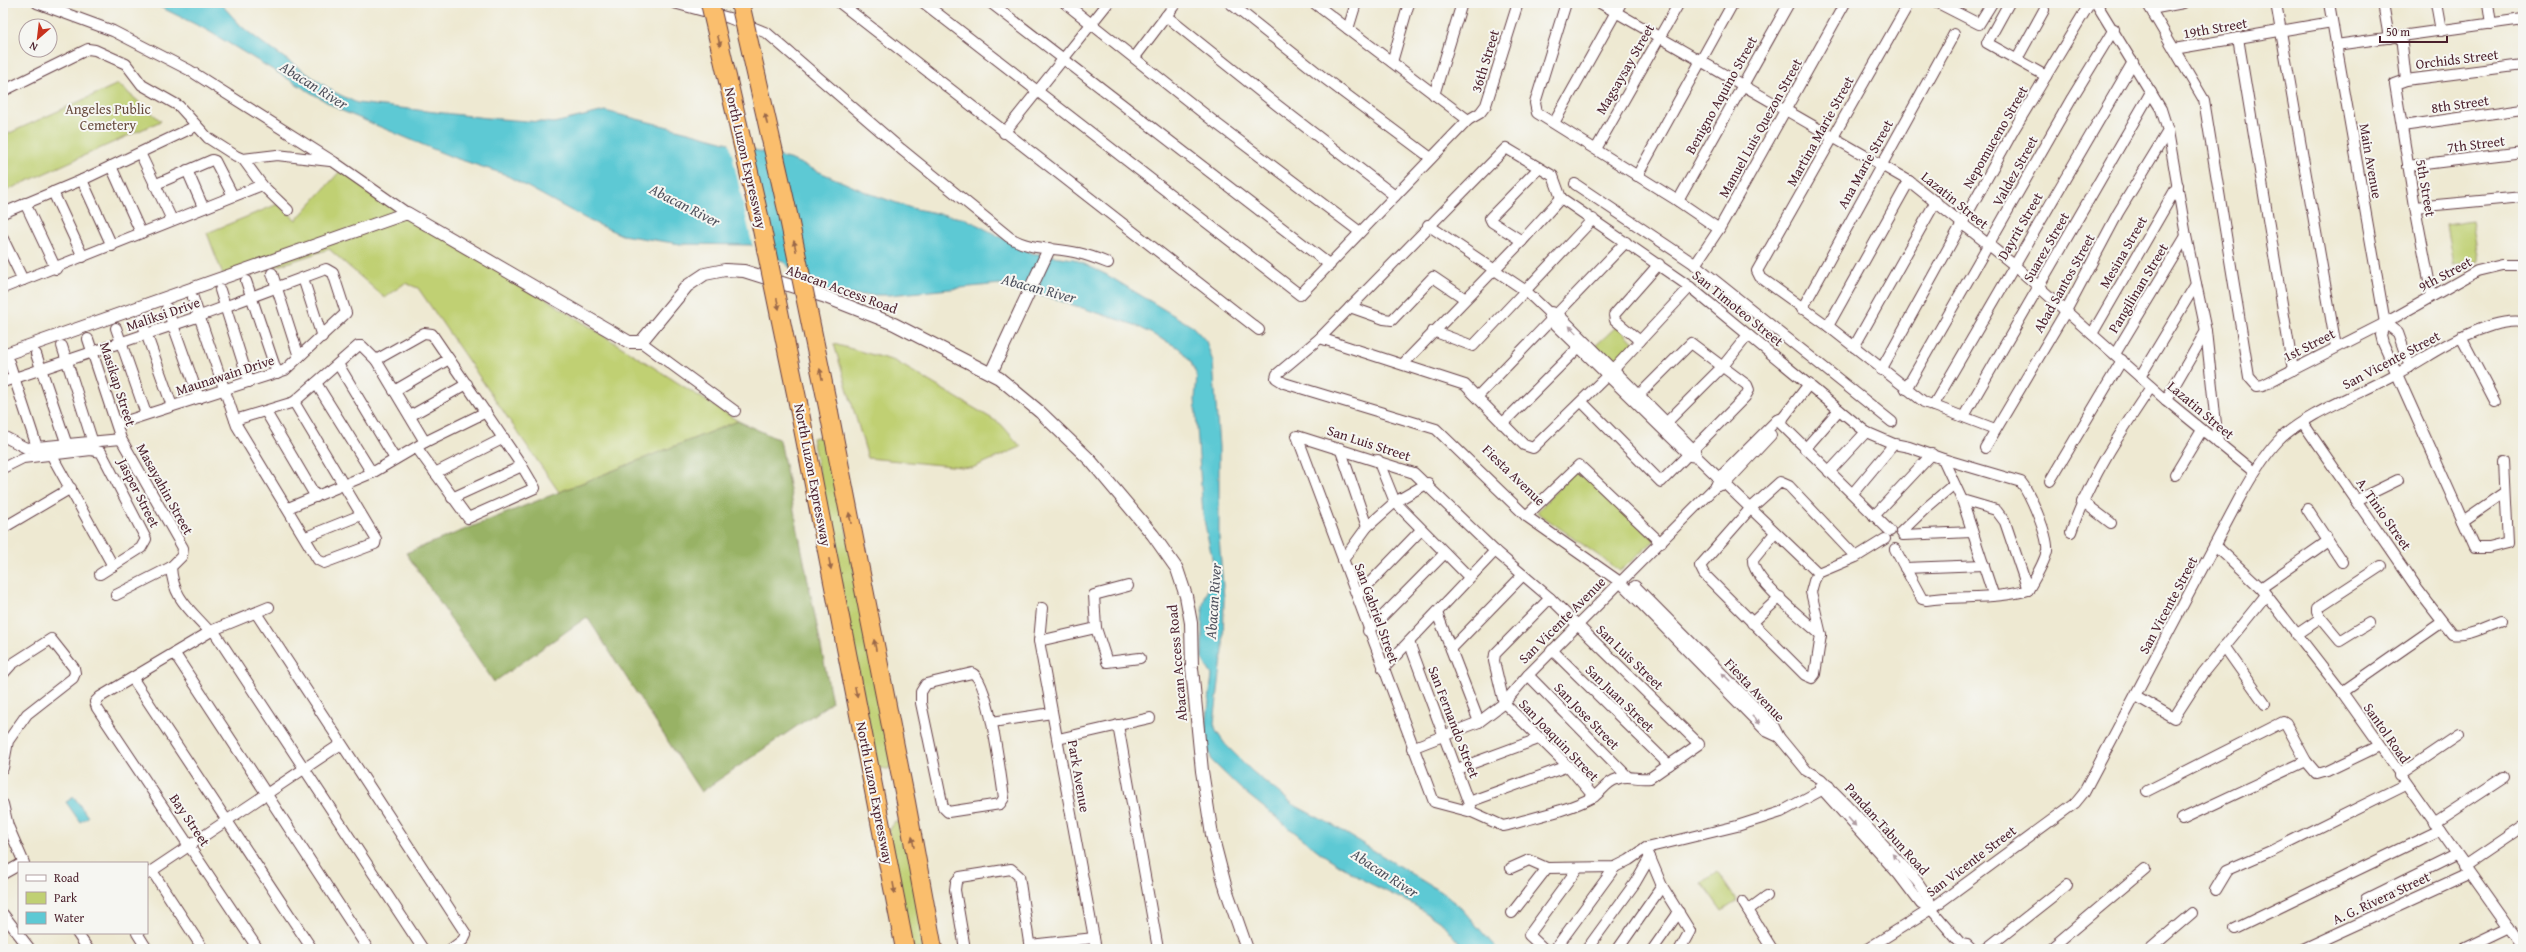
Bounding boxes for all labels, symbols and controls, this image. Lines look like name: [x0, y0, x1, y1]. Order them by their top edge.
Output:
street label: 19th Street: [2181, 13, 2249, 43]
north arrow: [18, 18, 58, 58]
scale bar: [2380, 18, 2447, 44]
street label: Magsaysay Street: [1591, 20, 1659, 118]
text: 50 m: [2386, 23, 2410, 40]
street label: 36th Street: [1466, 27, 1504, 95]
street label: Benigno Aquino Street: [1680, 32, 1762, 158]
one-way arrow: [716, 35, 722, 47]
text: N: [26, 38, 40, 56]
street label: Orchids Street: [2414, 44, 2500, 74]
water label: Abacan River: [275, 55, 352, 114]
street label: Manuel Luis Quezon Street: [1713, 55, 1807, 201]
street label: Martina Marie Street: [1781, 72, 1859, 190]
street label: Nepomuceno Street: [1957, 82, 2033, 192]
street label: North Luzon Expressway: [720, 85, 772, 231]
street label: 8th Street: [2430, 90, 2490, 118]
park label: Angeles Public Cemetery: [65, 99, 151, 135]
one-way arrow: [763, 113, 769, 126]
street label: Ana Marie Street: [1832, 116, 1898, 212]
street label: Main Avenue: [2355, 122, 2388, 201]
street label: 7th Street: [2446, 131, 2506, 157]
street label: Valdez Street: [1987, 132, 2043, 210]
street label: 5th Street: [2411, 158, 2441, 218]
street label: Lazatin Street: [1917, 167, 1993, 233]
water label: Abacan River: [645, 178, 724, 232]
street label: Dayrit Street: [1993, 188, 2047, 264]
street label: Suarez Street: [2018, 208, 2074, 286]
street label: Mesina Street: [2094, 212, 2152, 292]
street label: Abad Santos Street: [2028, 230, 2100, 336]
street label: Pangilinan Street: [2103, 239, 2173, 337]
one-way arrow: [791, 240, 797, 252]
street label: 9th Street: [2415, 252, 2475, 296]
street label: Abacan Access Road: [784, 260, 901, 319]
street label: San Timoteo Street: [1688, 265, 1788, 351]
water label: Abacan River: [998, 268, 1079, 308]
street label: Maliksi Drive: [123, 292, 203, 336]
one-way arrow: [775, 298, 781, 311]
street label: 1st Street: [2280, 323, 2338, 367]
one-way arrow: [1568, 325, 1578, 335]
street label: San Vicente Street: [2339, 326, 2443, 394]
street label: Masikap Street: [95, 339, 141, 429]
street label: Maunawain Drive: [173, 350, 277, 400]
one-way arrow: [818, 368, 824, 380]
street label: Lazatin Street: [2163, 376, 2239, 444]
street label: North Luzon Expressway: [789, 402, 837, 548]
street label: San Luis Street: [1325, 420, 1413, 466]
street label: Masayahin Street: [132, 440, 198, 538]
street label: Fiesta Avenue: [1478, 440, 1550, 510]
street label: Jasper Street: [112, 453, 165, 531]
street label: A. Tinio Street: [2352, 474, 2416, 554]
one-way arrow: [847, 512, 853, 524]
street label: San Vicente Street: [2134, 553, 2202, 657]
one-way arrow: [828, 558, 834, 570]
street label: San Gabriel Street: [1350, 560, 1404, 666]
water label: Abacan River: [1200, 562, 1226, 641]
street label: San Vicente Avenue: [1514, 572, 1610, 668]
street label: Abacan Access Road: [1162, 603, 1192, 722]
street label: San Luis Street: [1592, 620, 1668, 694]
one-way arrow: [872, 639, 878, 652]
street label: Fiesta Avenue: [1720, 654, 1790, 727]
street label: San Juan Street: [1581, 660, 1659, 736]
street label: San Fernando Street: [1423, 663, 1485, 781]
one-way arrow: [1721, 672, 1731, 682]
street label: San Jose Street: [1550, 678, 1624, 754]
one-way arrow: [853, 686, 859, 698]
street label: San Joaquin Street: [1514, 694, 1604, 786]
street label: Santol Road: [2359, 699, 2415, 768]
one-way arrow: [1751, 715, 1761, 725]
street label: North Luzon Expressway: [851, 720, 899, 866]
street label: Park Avenue: [1063, 738, 1095, 814]
street label: Pandan-Tabun Road: [1840, 779, 1934, 880]
street label: Bay Street: [165, 790, 215, 851]
one-way arrow: [1847, 817, 1856, 828]
street label: San Vicente Street: [1922, 820, 2020, 902]
one-way arrow: [910, 836, 916, 848]
water label: Abacan River: [1346, 843, 1423, 903]
one-way arrow: [1891, 853, 1901, 863]
legend: [18, 862, 148, 934]
street label: A. G. Rivera Street: [2329, 867, 2433, 929]
text: Road: [54, 869, 80, 886]
one-way arrow: [891, 882, 897, 894]
text: Park: [54, 889, 78, 906]
text: Water: [54, 909, 84, 926]

